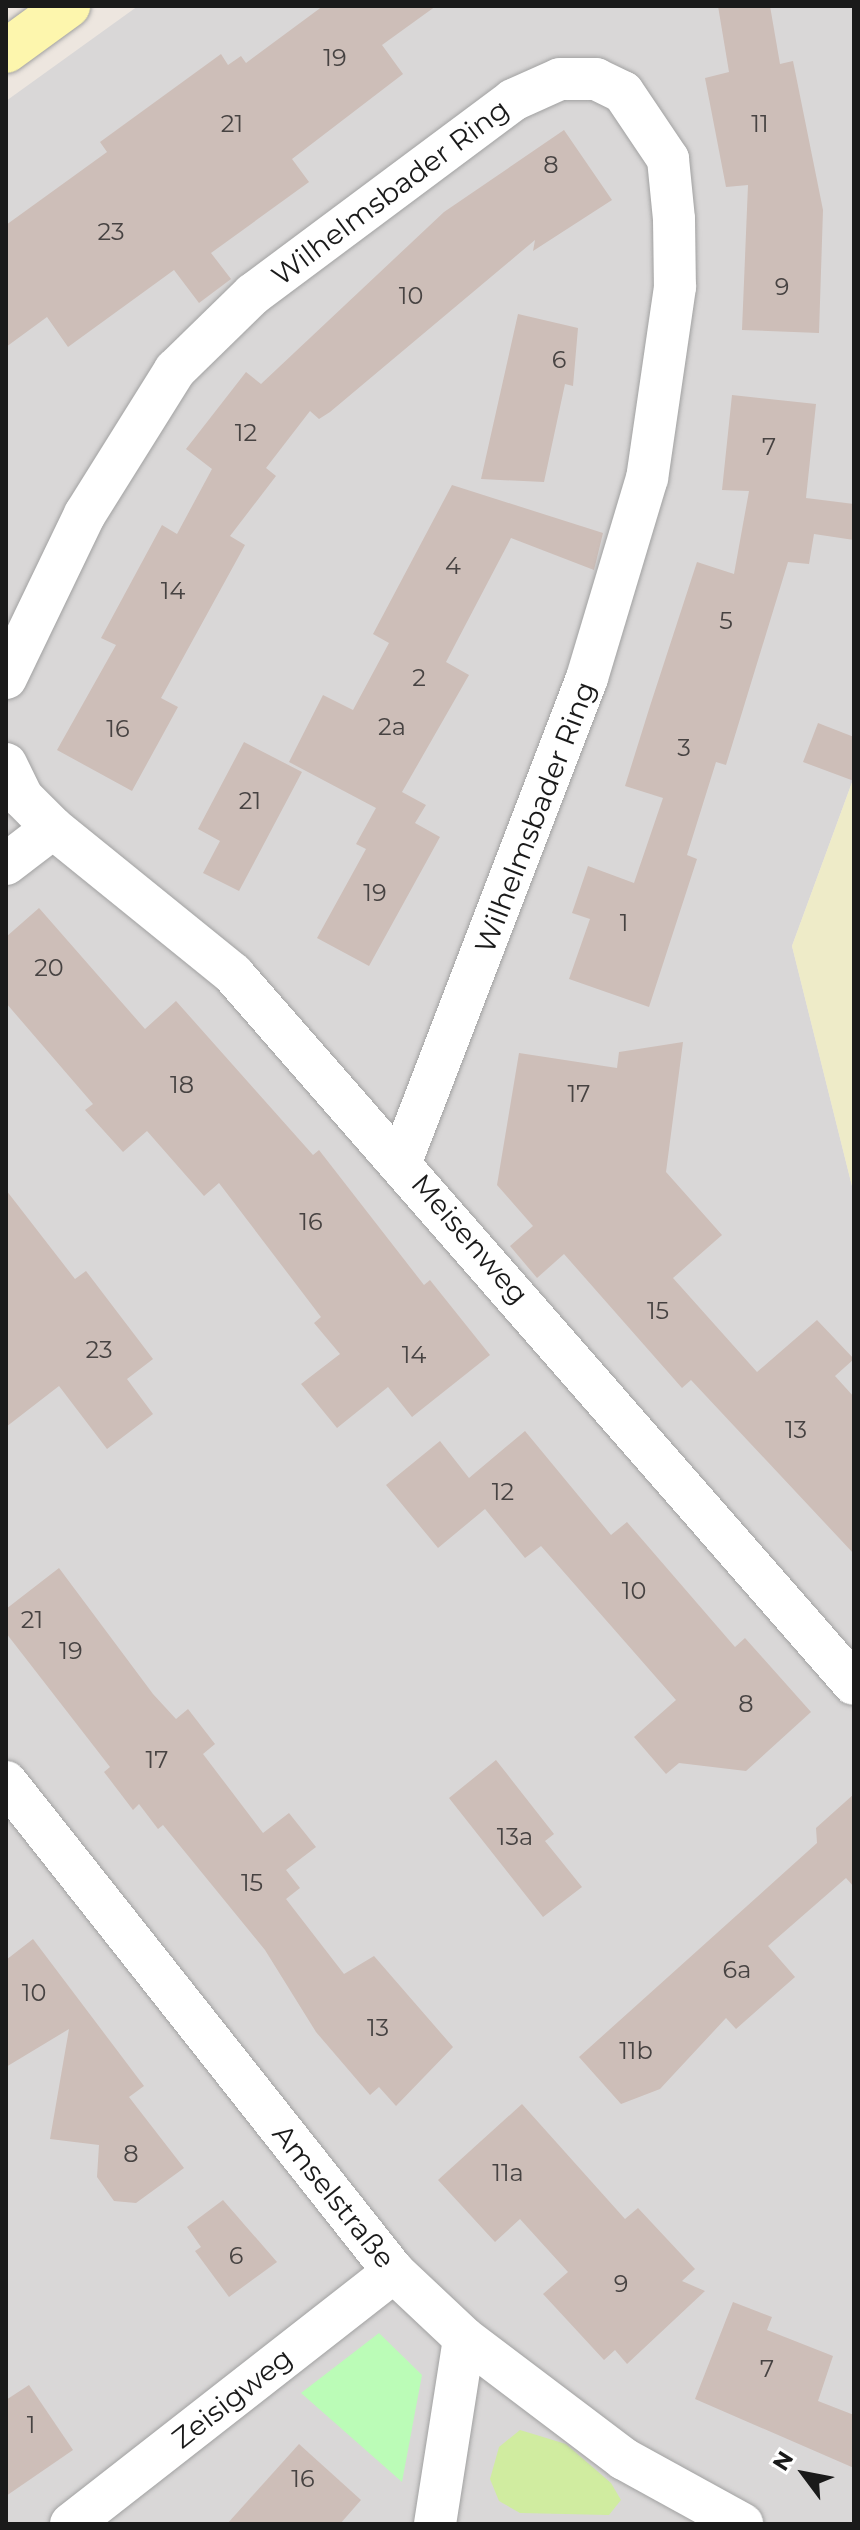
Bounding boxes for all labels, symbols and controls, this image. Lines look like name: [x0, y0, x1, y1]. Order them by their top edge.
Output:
house number: 19: [323, 44, 347, 72]
street label: Wilhelmsbader Ring: [265, 92, 515, 292]
house number: 21: [221, 110, 243, 138]
house number: 11: [751, 110, 769, 138]
house number: 8: [543, 151, 559, 179]
house number: 23: [97, 218, 125, 246]
house number: 9: [775, 273, 789, 301]
house number: 10: [399, 282, 423, 310]
house number: 6: [552, 346, 566, 374]
house number: 12: [235, 419, 257, 447]
house number: 7: [762, 433, 776, 461]
house number: 4: [445, 552, 461, 580]
house number: 14: [161, 577, 185, 605]
house number: 5: [719, 607, 733, 635]
house number: 2: [412, 664, 426, 692]
street label: Wilhelmsbader Ring: [468, 676, 602, 958]
house number: 2a: [378, 713, 406, 741]
house number: 16: [106, 715, 130, 743]
house number: 3: [677, 734, 691, 762]
house number: 21: [239, 787, 261, 815]
house number: 19: [363, 879, 387, 907]
house number: 1: [620, 909, 628, 937]
house number: 20: [34, 954, 64, 982]
house number: 18: [170, 1071, 194, 1099]
house number: 17: [568, 1080, 590, 1108]
street label: Meisenweg: [405, 1167, 535, 1311]
house number: 16: [299, 1208, 323, 1236]
house number: 15: [647, 1297, 669, 1325]
house number: 23: [85, 1336, 113, 1364]
house number: 14: [402, 1341, 426, 1369]
house number: 13: [785, 1416, 807, 1444]
house number: 12: [492, 1478, 514, 1506]
house number: 10: [622, 1577, 646, 1605]
house number: 21: [21, 1606, 43, 1634]
house number: 19: [59, 1637, 83, 1665]
house number: 8: [738, 1690, 754, 1718]
house number: 17: [146, 1746, 168, 1774]
house number: 13a: [497, 1823, 533, 1851]
house number: 15: [241, 1869, 263, 1897]
house number: 6a: [723, 1956, 751, 1984]
house number: 10: [22, 1979, 46, 2007]
house number: 13: [367, 2014, 389, 2042]
house number: 11b: [619, 2037, 653, 2065]
street label: Amselstraße: [266, 2117, 402, 2275]
house number: 8: [123, 2140, 139, 2168]
house number: 11a: [492, 2159, 524, 2187]
house number: 6: [229, 2242, 243, 2270]
house number: 9: [614, 2270, 628, 2298]
street label: Zeisigweg: [165, 2341, 299, 2455]
house number: 7: [760, 2355, 774, 2383]
house number: 1: [27, 2411, 35, 2439]
north arrow: [764, 2434, 844, 2514]
text: N: [767, 2446, 799, 2476]
house number: 16: [291, 2465, 315, 2493]

